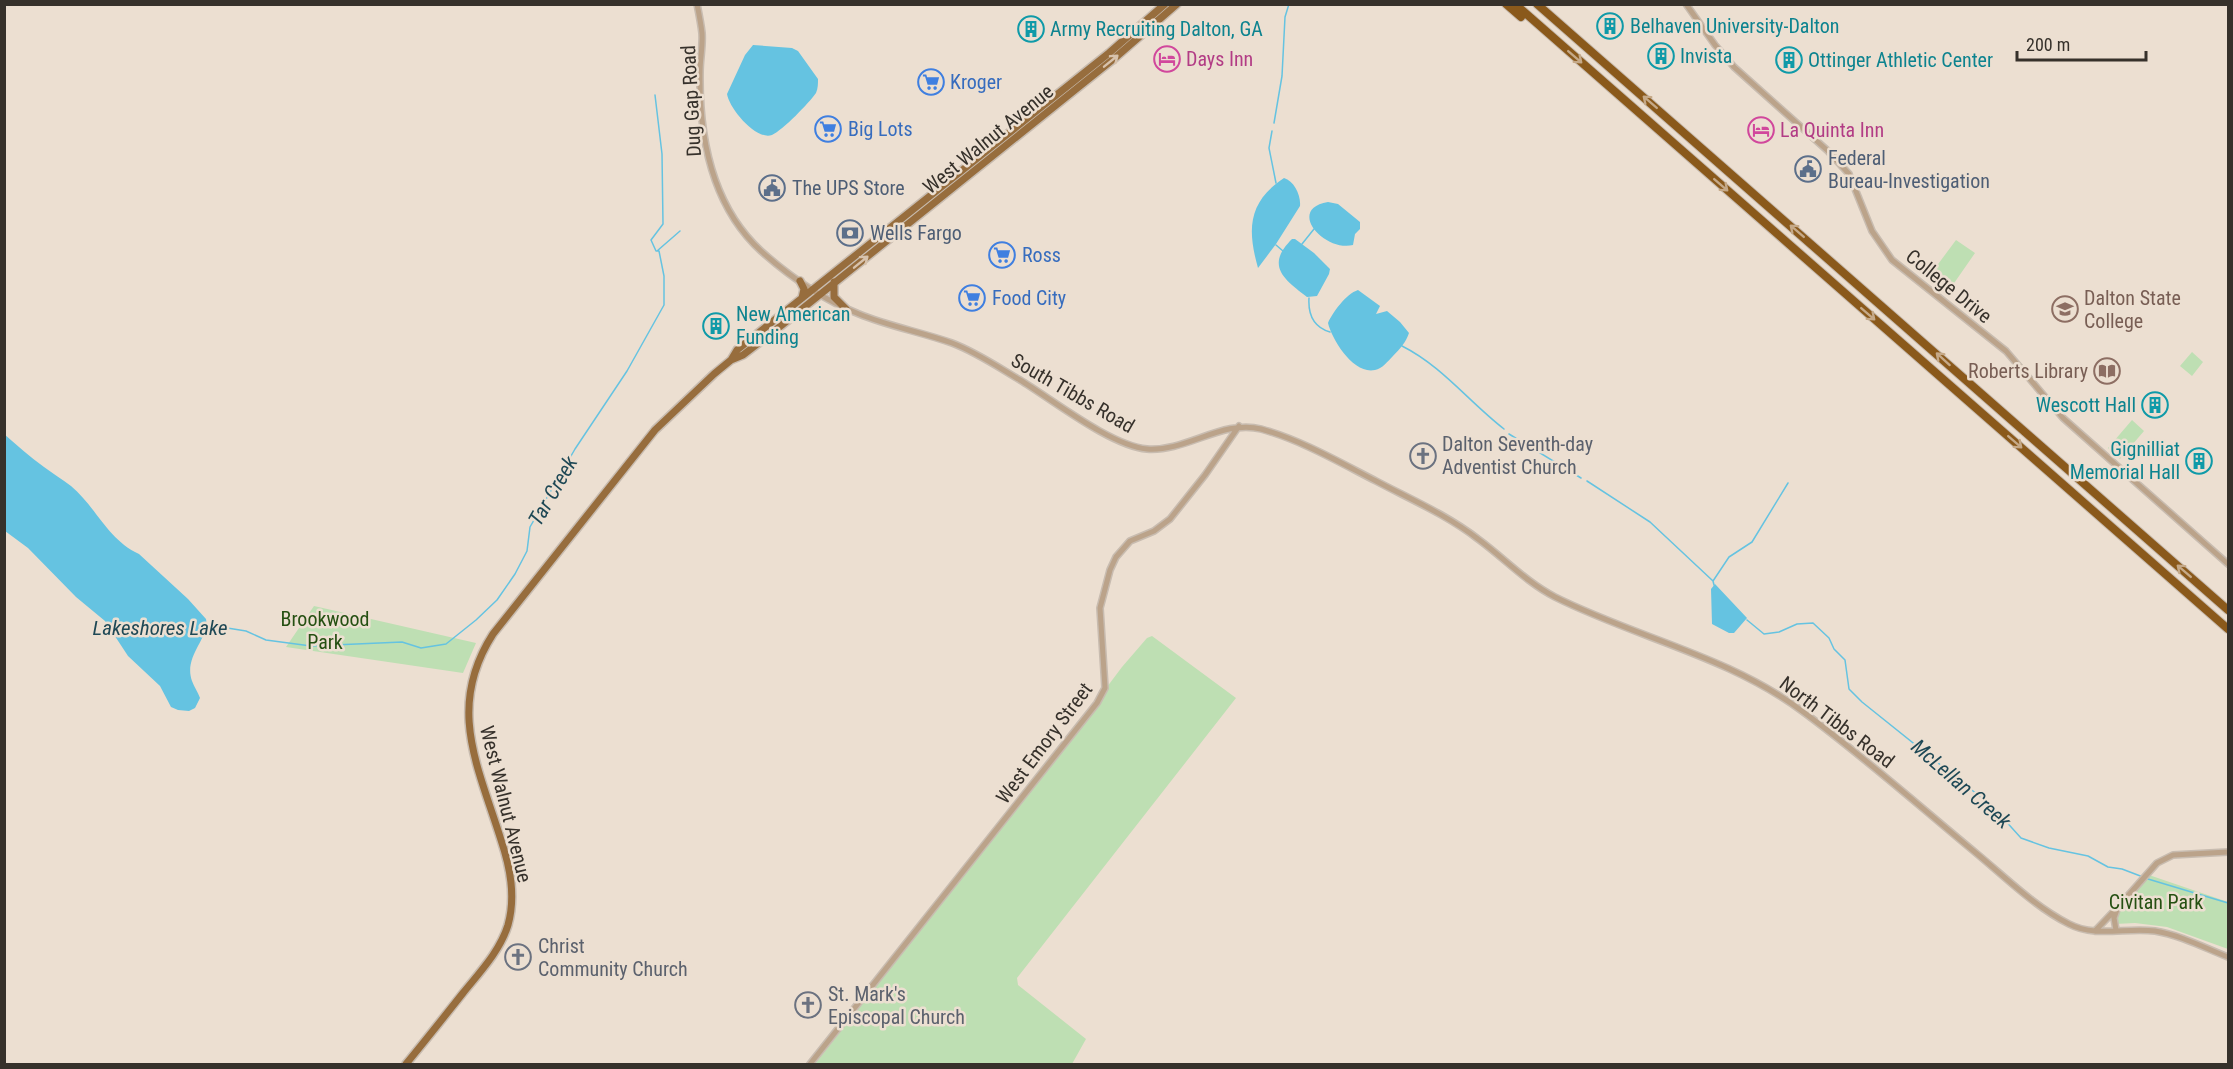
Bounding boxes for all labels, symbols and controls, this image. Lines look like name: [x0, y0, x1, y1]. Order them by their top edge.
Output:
building icon: Belhaven University-Dalton: [1595, 11, 1625, 41]
building icon: Army Recruiting Dalton, GA: [1016, 14, 1046, 44]
place label: Belhaven University-Dalton: [1630, 14, 1839, 38]
place label: Army Recruiting Dalton, GA: [1050, 17, 1263, 41]
scale bar: [2017, 24, 2146, 62]
text: 200 m: [2026, 34, 2070, 55]
building icon: Invista: [1646, 41, 1676, 71]
hotel icon: Days Inn: [1152, 44, 1182, 74]
place label: Invista: [1680, 44, 1732, 68]
street label: Dug Gap Road: [676, 45, 706, 157]
building icon: Ottinger Athletic Center: [1774, 45, 1804, 75]
place label: Days Inn: [1186, 47, 1253, 71]
place label: Ottinger Athletic Center: [1808, 48, 1993, 72]
one-way arrow: [1567, 50, 1582, 64]
one-way arrow: [1103, 54, 1119, 67]
supermarket icon: Kroger: [916, 67, 946, 97]
place label: Kroger: [950, 70, 1002, 94]
street label: West Walnut Avenue: [918, 79, 1058, 199]
one-way arrow: [1642, 96, 1658, 109]
supermarket icon: Big Lots: [813, 114, 843, 144]
hotel icon: La Quinta Inn: [1746, 115, 1776, 145]
place label: Big Lots: [848, 117, 913, 141]
place label: La Quinta Inn: [1780, 118, 1884, 142]
place label: Federal Bureau-Investigation: [1828, 146, 1990, 193]
public building icon: Federal Bureau-Investigation: [1793, 154, 1823, 184]
public building icon: The UPS Store: [757, 173, 787, 203]
place label: The UPS Store: [792, 176, 905, 200]
one-way arrow: [1713, 178, 1728, 192]
bank icon: Wells Fargo: [835, 218, 865, 248]
place label: Wells Fargo: [870, 221, 962, 245]
one-way arrow: [1790, 224, 1805, 238]
supermarket icon: Ross: [987, 240, 1017, 270]
place label: Ross: [1022, 243, 1061, 267]
street label: College Drive: [1901, 244, 1997, 328]
one-way arrow: [852, 255, 868, 268]
supermarket icon: Food City: [957, 283, 987, 313]
place label: Food City: [992, 286, 1066, 310]
place label: Dalton State College: [2084, 286, 2181, 333]
school or university icon: Dalton State College: [2050, 294, 2080, 324]
place label: New American Funding: [736, 302, 851, 349]
one-way arrow: [1860, 307, 1876, 320]
building icon: New American Funding: [701, 311, 731, 341]
street label: South Tibbs Road: [1007, 348, 1139, 438]
one-way arrow: [1936, 352, 1951, 366]
library icon: Roberts Library: [2092, 356, 2122, 386]
place label: Roberts Library: [1968, 359, 2088, 383]
building icon: Wescott Hall: [2140, 390, 2170, 420]
place label: Wescott Hall: [2036, 393, 2136, 417]
place label: Dalton Seventh-day Adventist Church: [1442, 432, 1593, 479]
one-way arrow: [2007, 435, 2022, 449]
place label: Gignilliat Memorial Hall: [2070, 437, 2180, 484]
church icon: Dalton Seventh-day Adventist Church: [1408, 441, 1438, 471]
building icon: Gignilliat Memorial Hall: [2184, 446, 2214, 476]
water label: Tar Creek: [524, 451, 583, 530]
one-way arrow: [2177, 564, 2192, 578]
park label: Brookwood Park: [281, 607, 369, 654]
water label: Lakeshores Lake: [93, 616, 227, 640]
street label: North Tibbs Road: [1775, 671, 1899, 773]
street label: West Emory Street: [991, 678, 1097, 808]
street label: West Walnut Avenue: [475, 723, 537, 885]
water label: McLellan Creek: [1906, 734, 2016, 834]
park label: Civitan Park: [2109, 890, 2203, 914]
place label: Christ Community Church: [538, 934, 688, 981]
church icon: Christ Community Church: [503, 942, 533, 972]
place label: St. Mark's Episcopal Church: [828, 982, 965, 1029]
church icon: St. Mark's Episcopal Church: [793, 990, 823, 1020]

